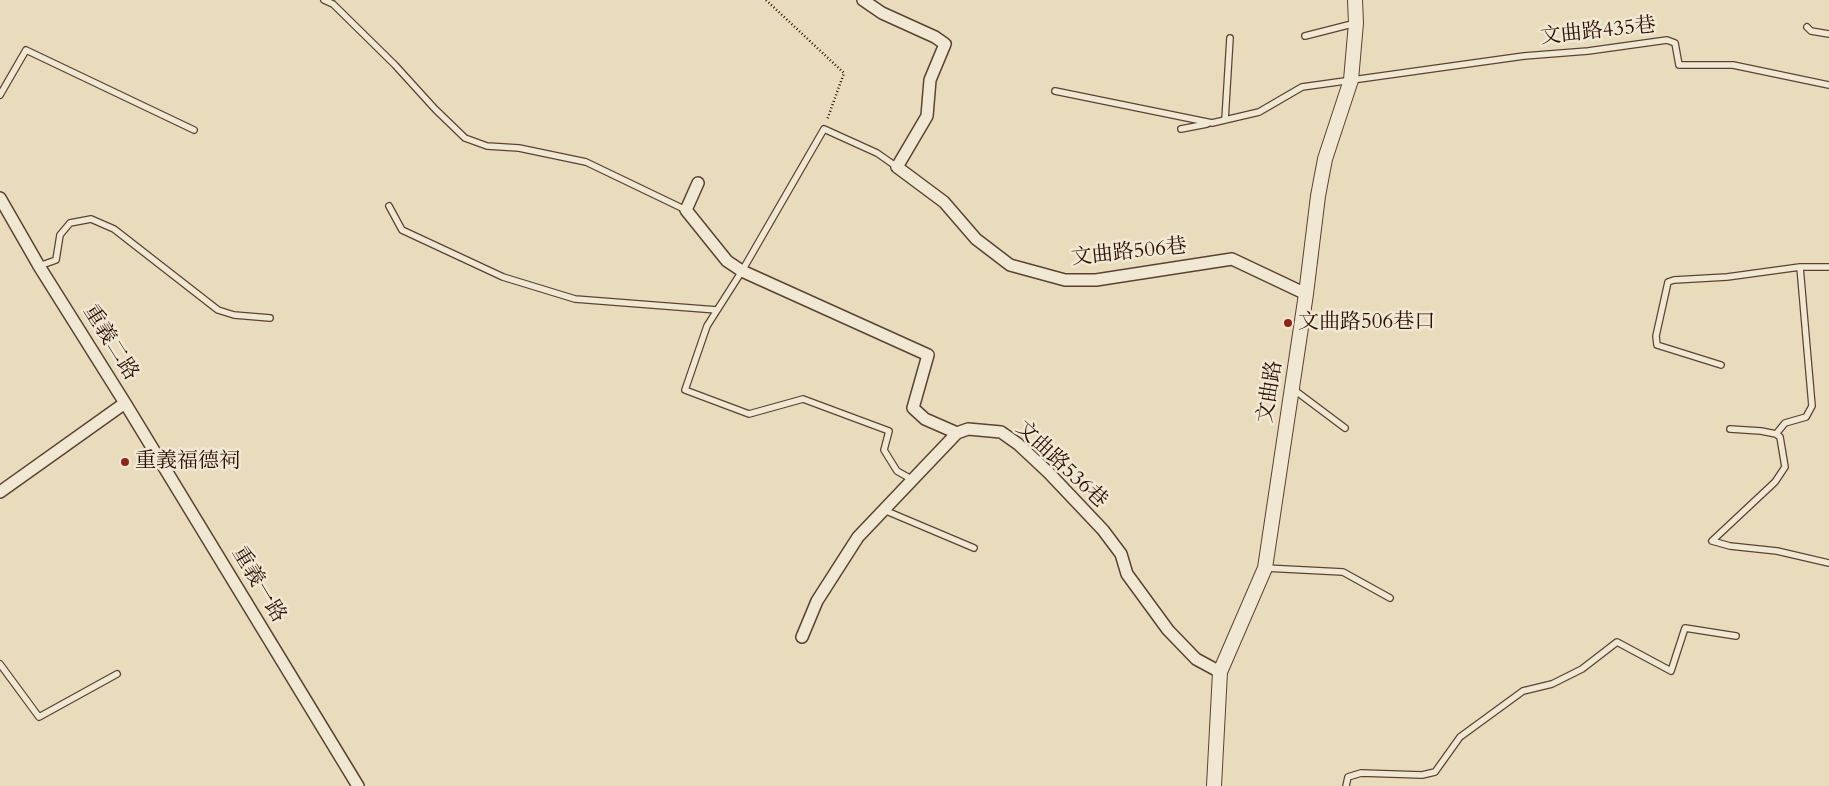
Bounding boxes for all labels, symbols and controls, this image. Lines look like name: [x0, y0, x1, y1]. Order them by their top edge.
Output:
street label: 文曲路435巷: [1539, 13, 1657, 51]
street label: 文曲路506巷: [1070, 234, 1188, 272]
street label: 重義二路: [77, 301, 143, 385]
place label: 文曲路506巷口: [1298, 310, 1435, 336]
marker: 文曲路506巷口: [1282, 317, 1294, 329]
street label: 文曲路: [1254, 359, 1288, 425]
street label: 文曲路536巷: [1010, 416, 1112, 514]
place label: 重義福德祠: [135, 449, 240, 475]
marker: 重義福德祠: [119, 456, 131, 468]
street label: 重義一路: [226, 543, 290, 627]

